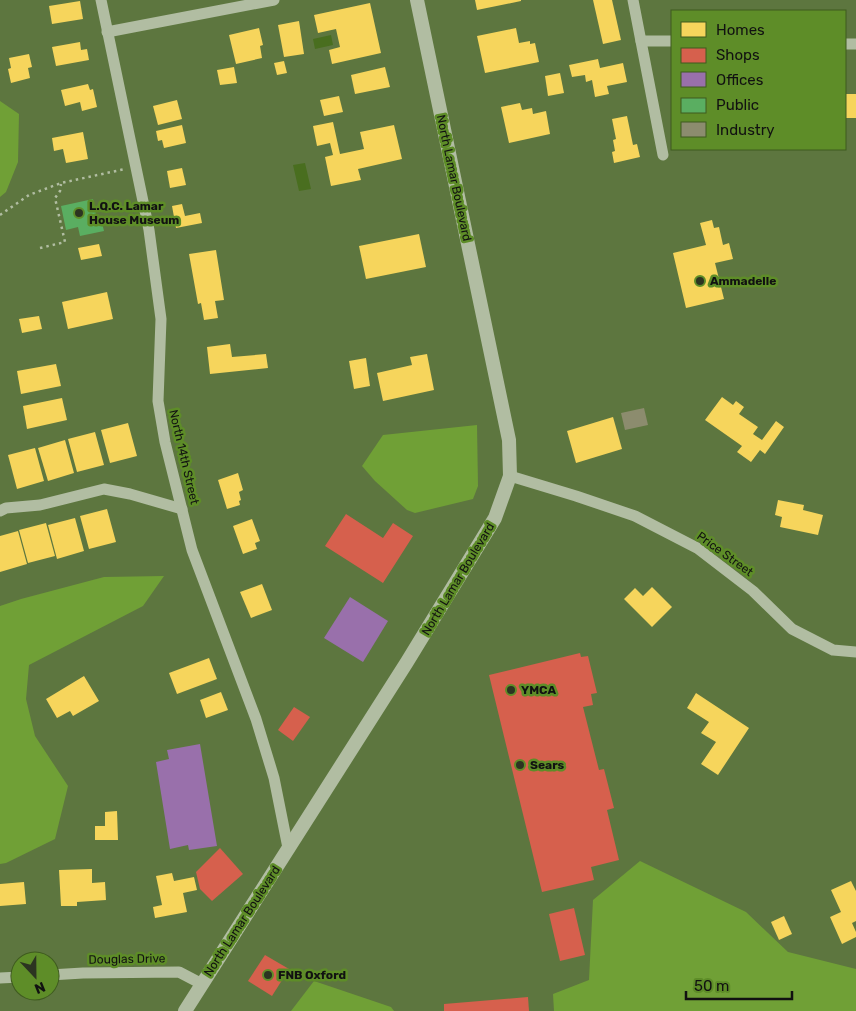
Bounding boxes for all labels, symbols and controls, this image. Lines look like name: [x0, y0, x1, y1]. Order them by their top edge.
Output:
legend: [671, 10, 846, 150]
text: Homes: [716, 21, 765, 39]
text: Shops: [716, 46, 760, 64]
text: Offices: [716, 71, 764, 89]
text: Public: [716, 96, 759, 114]
street label: North Lamar Boulevard: [434, 114, 474, 242]
text: Industry: [716, 121, 775, 139]
place label: L.Q.C. Lamar House Museum: [89, 199, 179, 227]
marker: L.Q.C. Lamar House Museum: [73, 207, 85, 219]
place label: Ammadelle: [710, 274, 776, 288]
marker: Ammadelle: [694, 275, 706, 287]
street label: North 14th Street: [166, 408, 202, 506]
street label: North Lamar Boulevard: [419, 520, 497, 638]
street label: Price Street: [694, 529, 756, 579]
place label: YMCA: [521, 683, 556, 697]
marker: YMCA: [505, 684, 517, 696]
place label: Sears: [530, 758, 565, 772]
marker: Sears: [514, 759, 526, 771]
street label: North Lamar Boulevard: [201, 863, 283, 979]
north arrow: [10, 951, 60, 1001]
street label: Douglas Drive: [88, 951, 166, 967]
place label: FNB Oxford: [278, 968, 346, 982]
scale bar: [686, 968, 792, 1000]
marker: FNB Oxford: [262, 969, 274, 981]
text: 50 m: [694, 977, 729, 995]
text: N: [32, 978, 48, 997]

